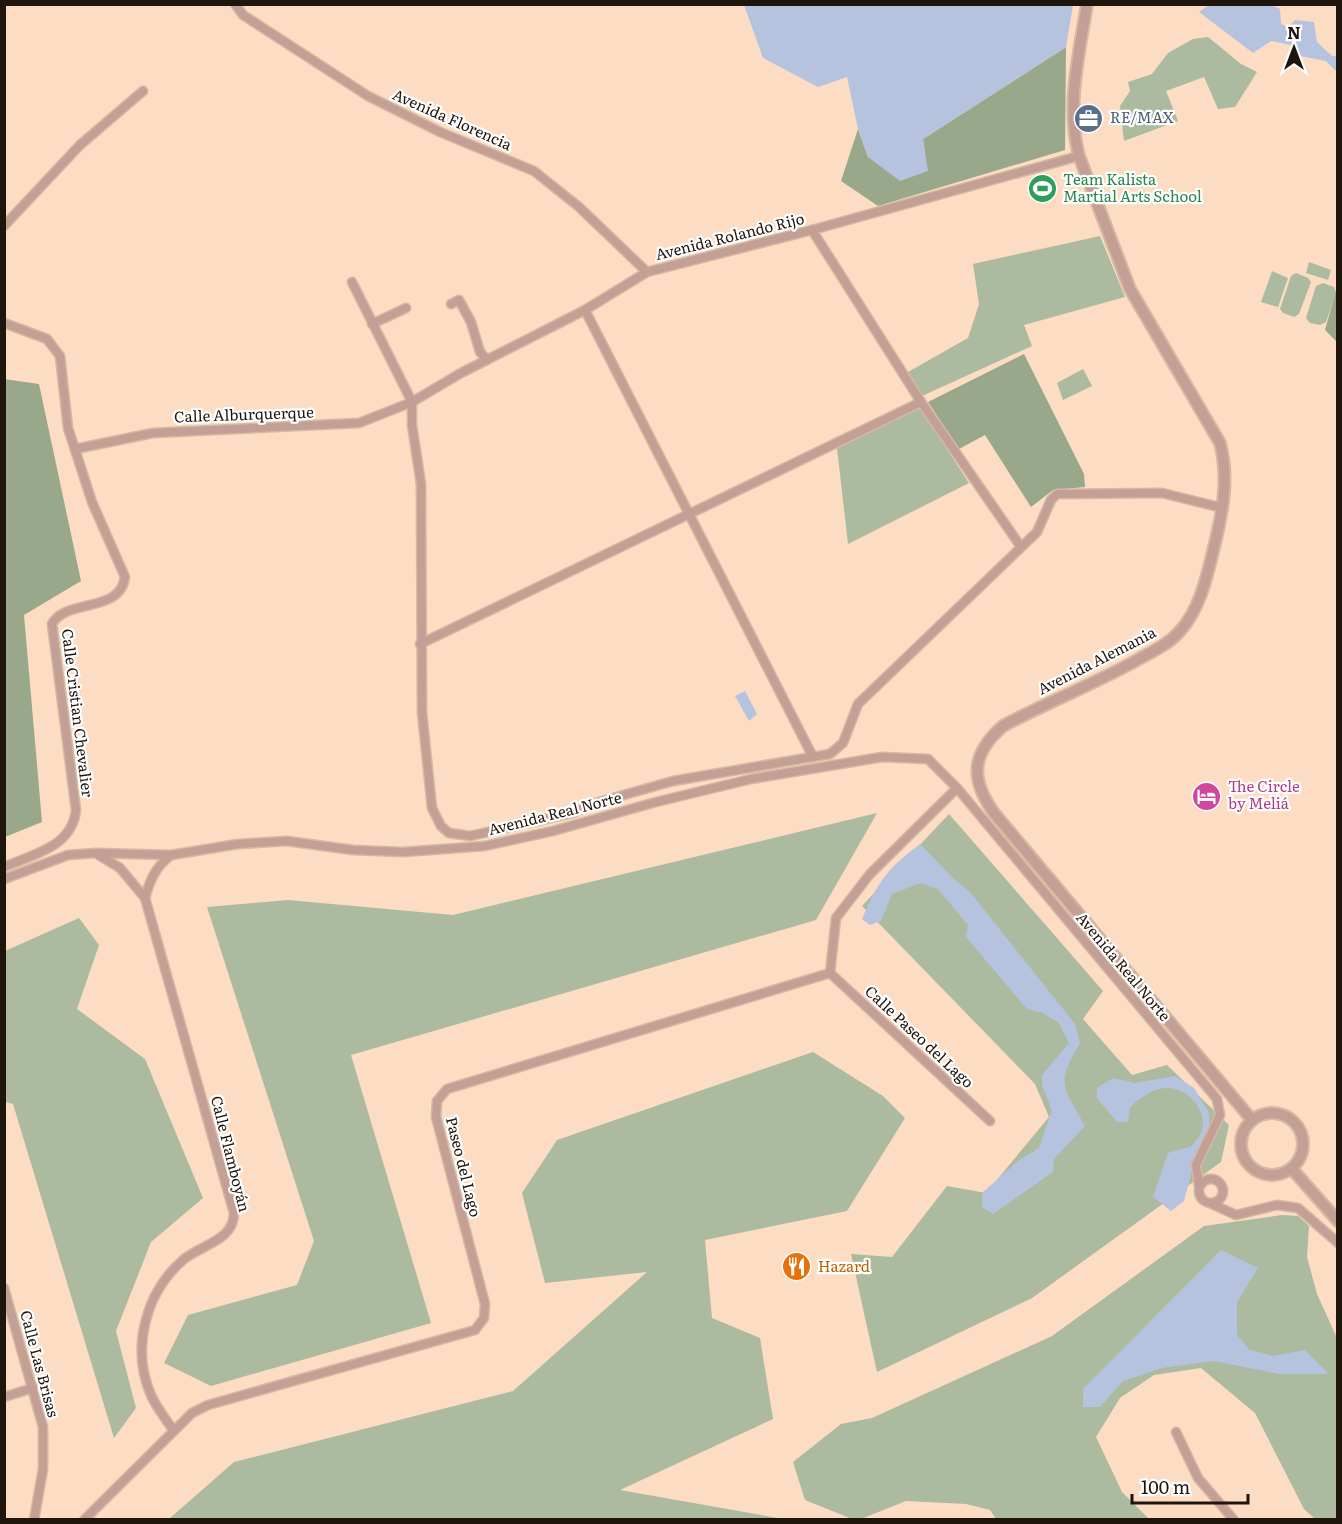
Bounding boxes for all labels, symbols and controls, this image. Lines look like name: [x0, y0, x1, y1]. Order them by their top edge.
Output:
north arrow: [1264, 18, 1324, 78]
text: N: [1287, 20, 1301, 44]
street label: Avenida Florencia: [389, 82, 517, 156]
office icon: RE/MAX: [1073, 102, 1105, 134]
place label: RE/MAX: [1110, 105, 1174, 128]
place label: Team Kalista Martial Arts School: [1063, 167, 1202, 207]
sports icon: Team Kalista Martial Arts School: [1026, 173, 1058, 205]
street label: Avenida Rolando Rijo: [653, 206, 807, 265]
street label: Calle Alburquerque: [174, 400, 314, 427]
street label: Avenida Alemania: [1033, 619, 1160, 699]
street label: Calle Cristian Chevalier: [57, 627, 100, 798]
place label: The Circle by Meliá: [1228, 774, 1300, 814]
hotel icon: The Circle by Meliá: [1191, 780, 1223, 812]
street label: Avenida Real Norte: [486, 785, 624, 840]
street label: Avenida Real Norte: [1071, 906, 1177, 1026]
street label: Calle Paseo del Lago: [860, 979, 980, 1093]
street label: Calle Flamboyán: [206, 1093, 257, 1214]
street label: Paseo del Lago: [441, 1114, 488, 1219]
restaurant icon: Hazard: [781, 1251, 813, 1283]
place label: Hazard: [818, 1254, 870, 1277]
street label: Calle Las Brisas: [15, 1308, 66, 1420]
scale bar: [1132, 1467, 1248, 1505]
text: 100 m: [1141, 1473, 1190, 1500]

